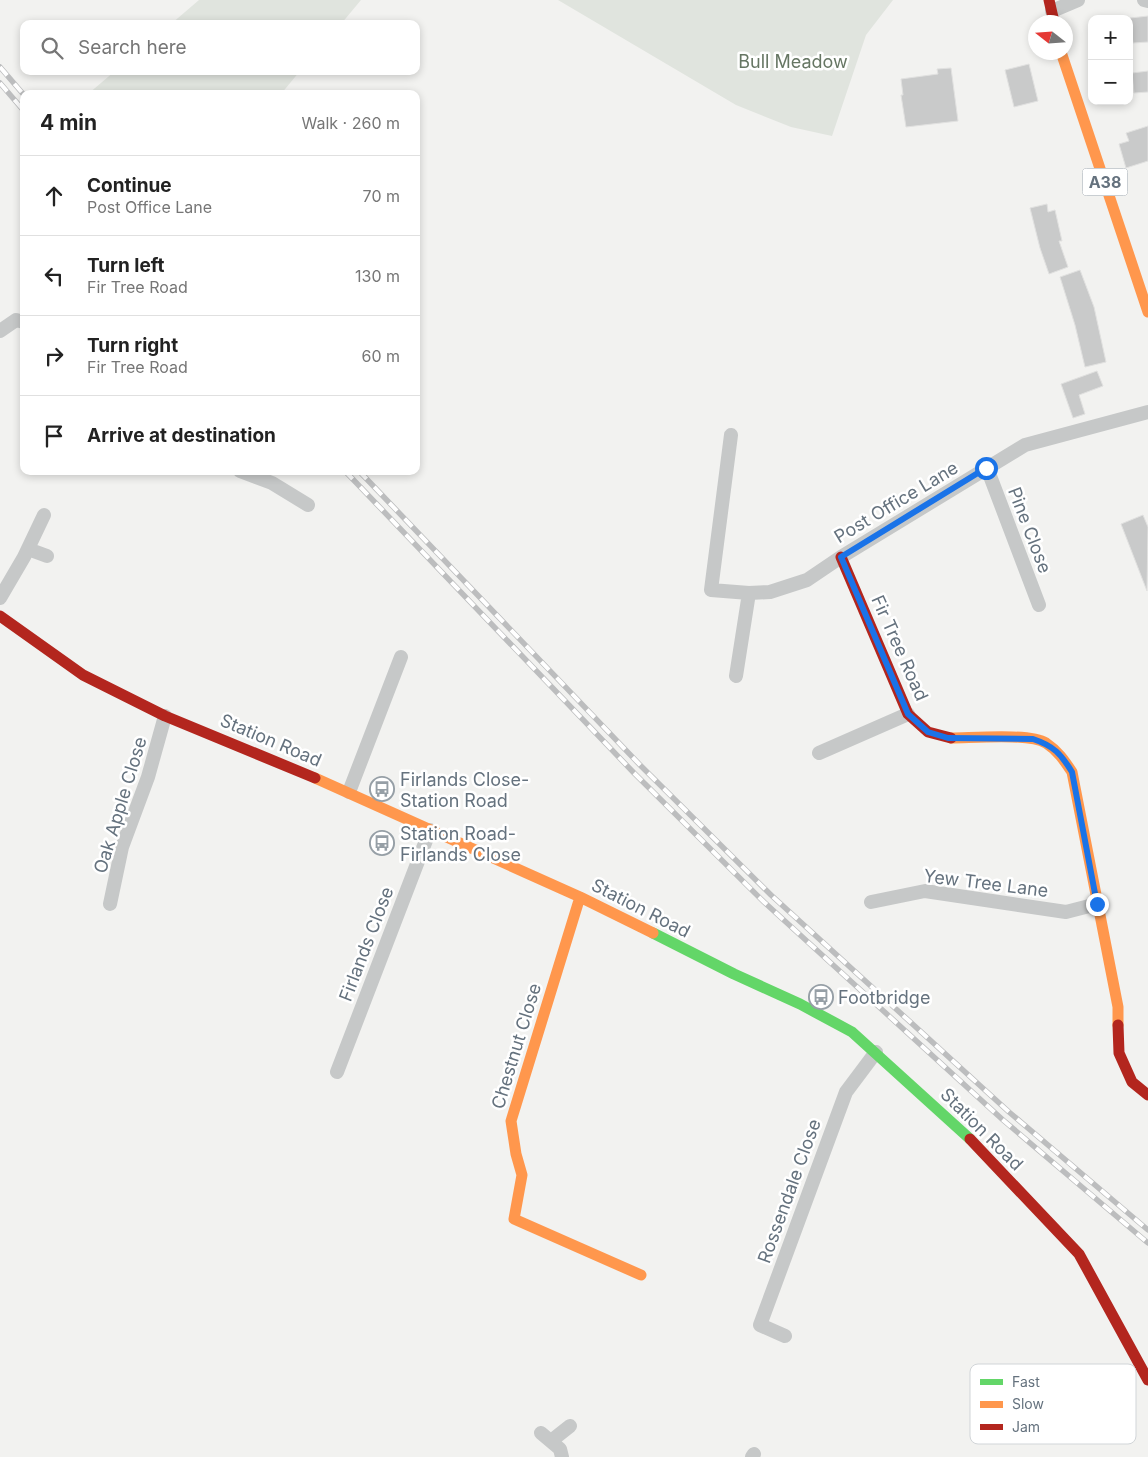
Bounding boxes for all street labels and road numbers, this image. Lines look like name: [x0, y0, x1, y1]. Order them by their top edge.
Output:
road number: A38: [1082, 168, 1128, 196]
street label: Post Office Lane: [830, 457, 962, 547]
street label: Pine Close: [1004, 484, 1056, 576]
street label: Fir Tree Road: [867, 592, 933, 704]
street label: Station Road: [217, 709, 325, 771]
street label: Oak Apple Close: [89, 734, 151, 876]
street label: Yew Tree Lane: [923, 865, 1049, 901]
street label: Station Road: [588, 874, 694, 942]
street label: Firlands Close: [335, 884, 397, 1004]
street label: Chestnut Close: [487, 981, 545, 1111]
street label: Station Road: [936, 1083, 1028, 1175]
street label: Rossendale Close: [753, 1116, 825, 1266]

